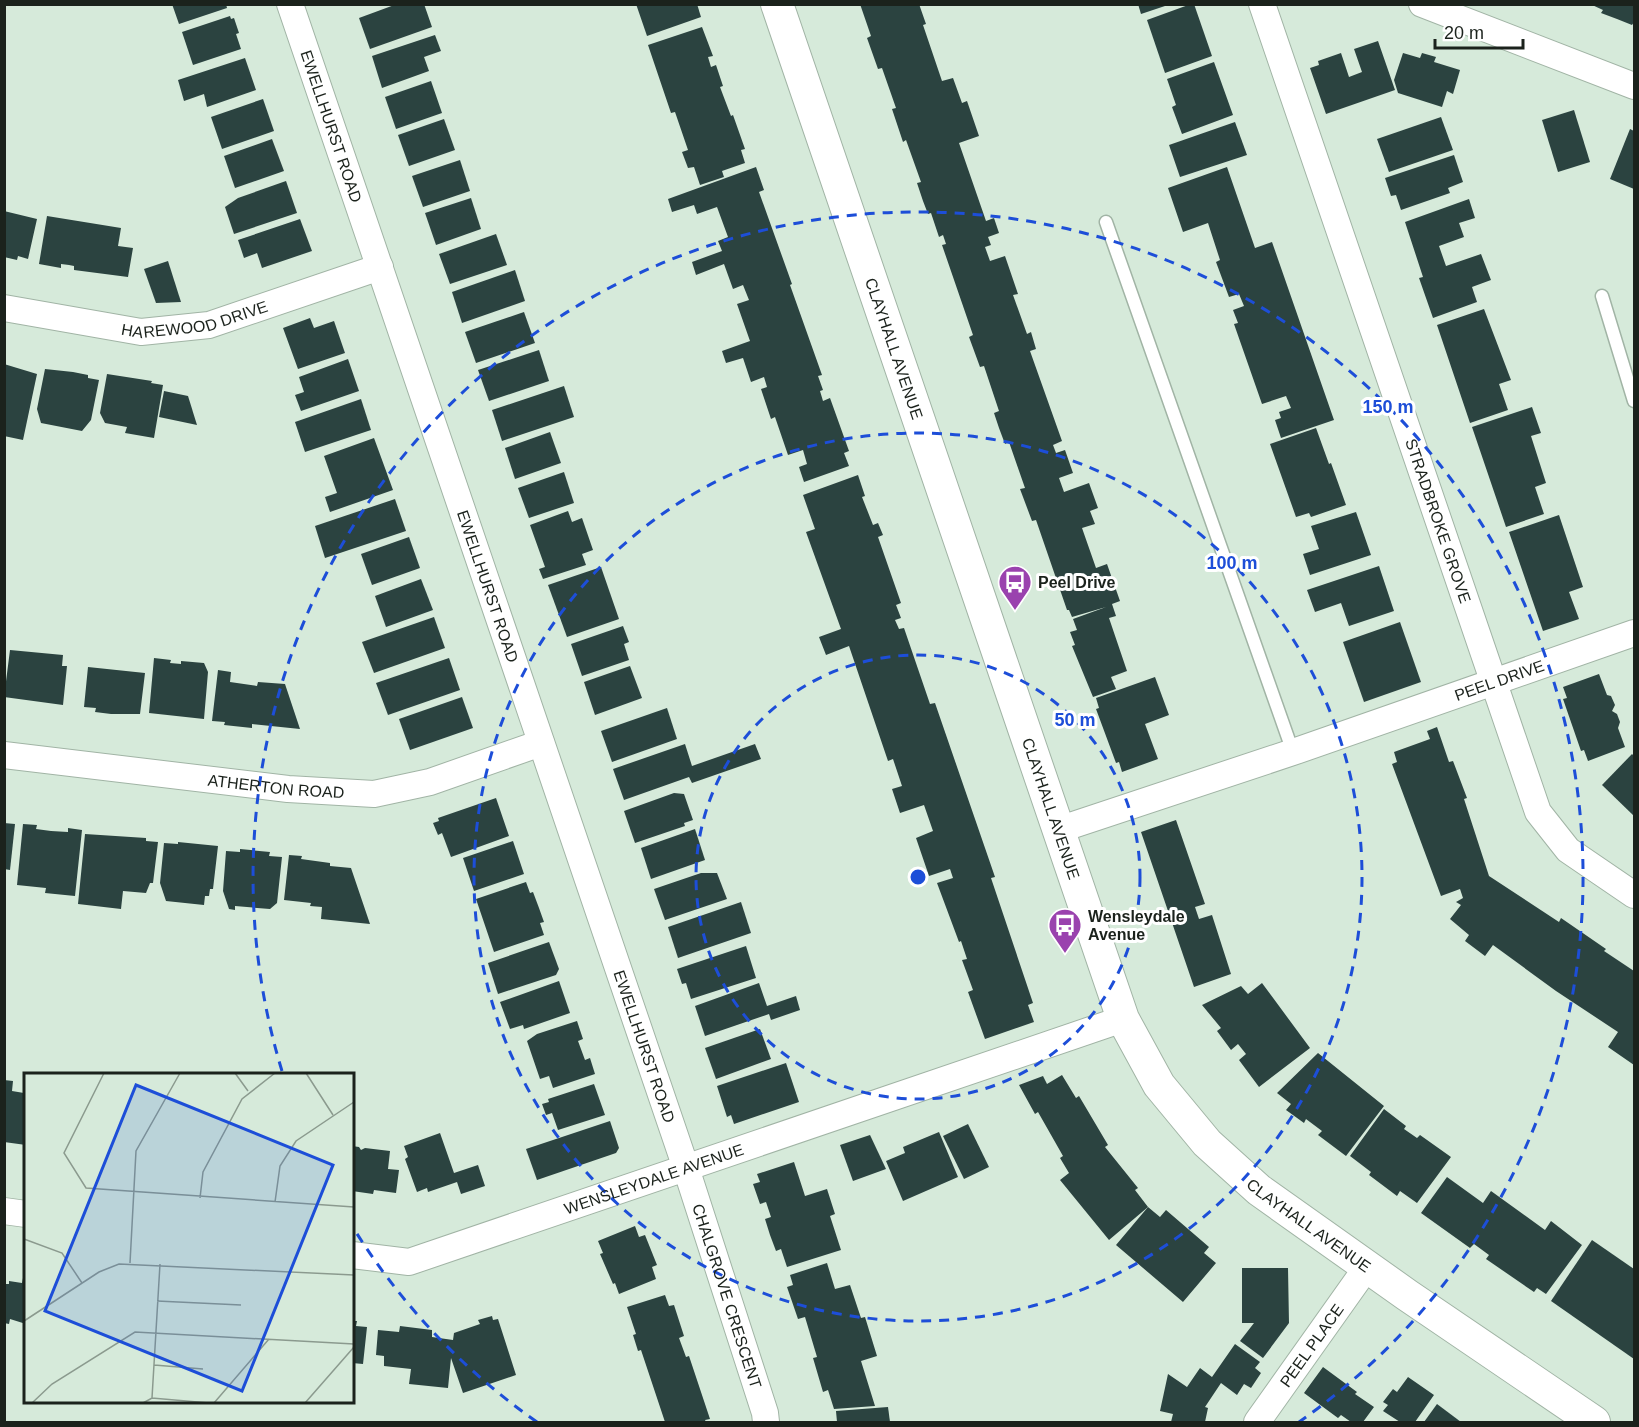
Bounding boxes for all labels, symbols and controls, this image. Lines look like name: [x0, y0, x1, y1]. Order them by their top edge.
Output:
scale bar: [1435, 12, 1524, 50]
text: 20 m: [1444, 23, 1484, 43]
street label: EWELLHURST ROAD: [298, 48, 365, 205]
street label: CLAYHALL AVENUE: [862, 276, 926, 421]
street label: HAREWOOD DRIVE: [120, 297, 270, 341]
text: 150 m: [1362, 397, 1414, 417]
street label: STRADBROKE GROVE: [1403, 436, 1474, 605]
street label: EWELLHURST ROAD: [454, 508, 522, 665]
text: 100 m: [1206, 553, 1258, 573]
bus stop icon: Peel Drive: [997, 564, 1033, 611]
place label: Peel Drive: [1038, 574, 1115, 591]
street label: PEEL DRIVE: [1452, 657, 1546, 704]
text: 50 m: [1054, 710, 1096, 730]
street label: CLAYHALL AVENUE: [1019, 736, 1083, 881]
street label: ATHERTON ROAD: [207, 771, 345, 801]
centre of rings: [908, 867, 928, 887]
bus stop icon: Wensleydale Avenue: [1047, 907, 1083, 954]
place label: Wensleydale Avenue: [1088, 908, 1185, 943]
street label: EWELLHURST ROAD: [611, 968, 678, 1125]
inset map: [24, 1073, 354, 1403]
street label: WENSLEYDALE AVENUE: [562, 1140, 746, 1217]
street label: CLAYHALL AVENUE: [1244, 1175, 1374, 1275]
street label: CHALGROVE CRESCENT: [690, 1202, 765, 1391]
street label: PEEL PLACE: [1276, 1301, 1346, 1390]

